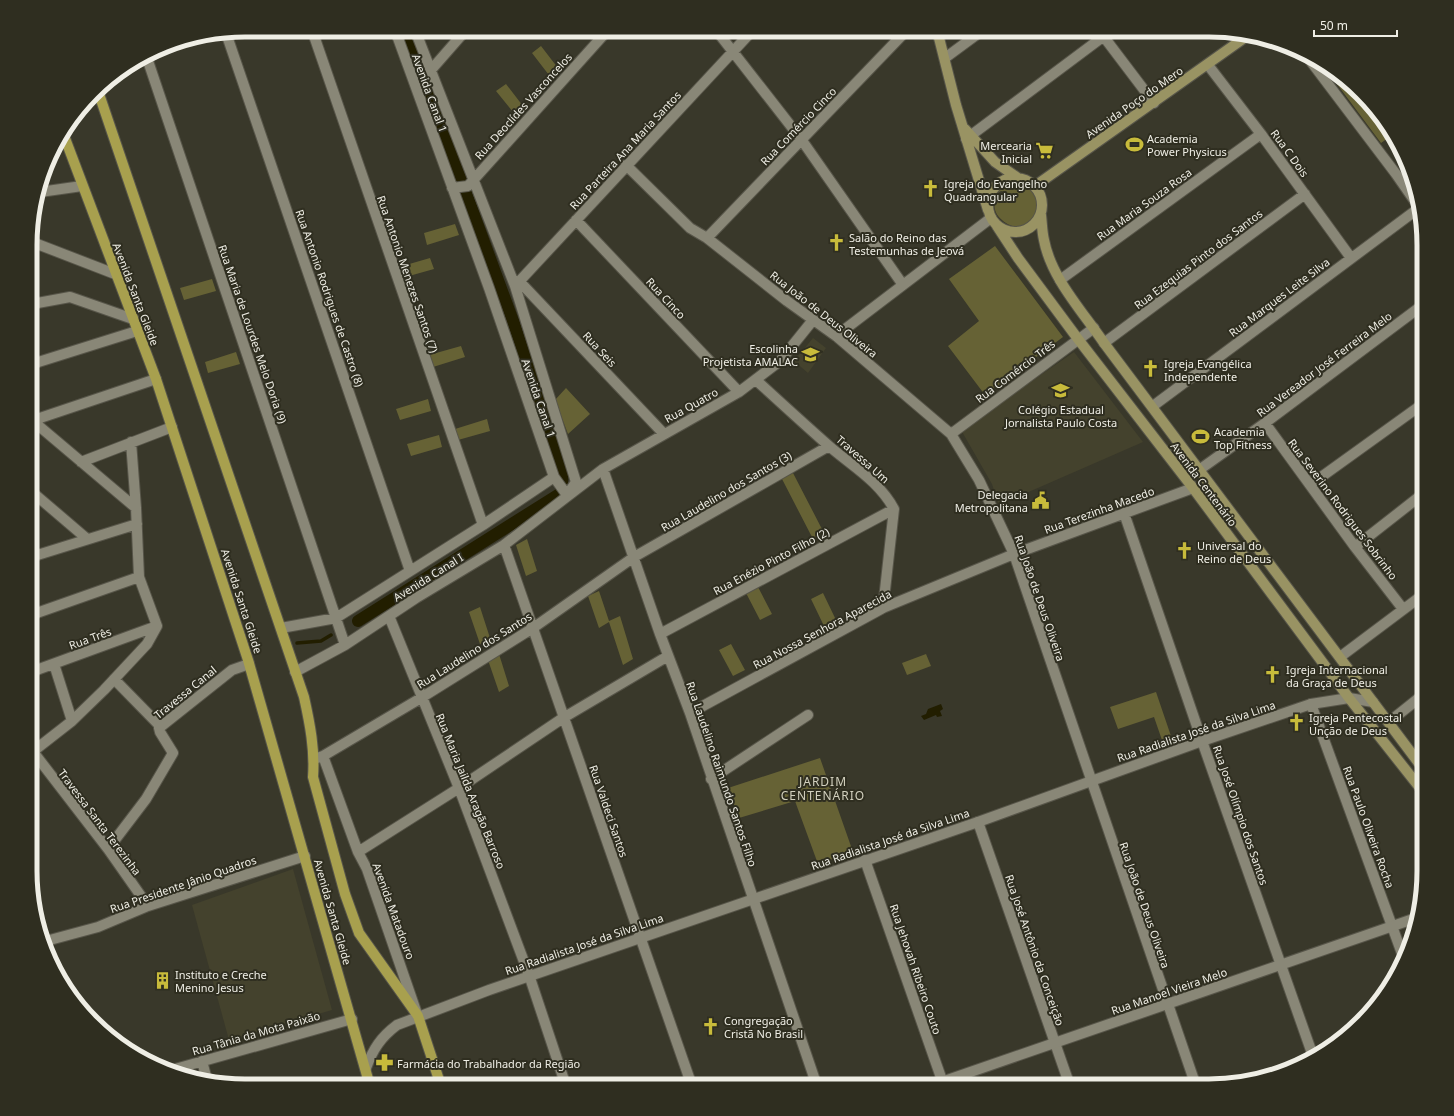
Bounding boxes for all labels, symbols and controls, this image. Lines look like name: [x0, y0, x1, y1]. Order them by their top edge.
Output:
scale bar: [1314, 12, 1397, 38]
text: 50 m: [1320, 17, 1348, 34]
street label: Rua Deoclídes Vasconcelos: [471, 50, 575, 162]
street label: Avenida Canal 1: [409, 52, 451, 134]
street label: Avenida Poço do Mero: [1082, 62, 1186, 141]
street label: Rua Comércio Cinco: [757, 83, 839, 168]
street label: Rua Parteira Ana Maria Santos: [566, 88, 684, 212]
street label: Rua C Dois: [1268, 126, 1312, 180]
place label: Academia Power Physicus: [1147, 131, 1227, 159]
sports icon: Academia Power Physicus: [1124, 134, 1144, 154]
place label: Mercearia Inicial: [980, 138, 1032, 166]
supermarket icon: Mercearia Inicial: [1035, 141, 1055, 161]
street label: Rua Maria Souza Rosa: [1094, 164, 1194, 244]
place label: Igreja do Evangelho Quadrangular: [944, 176, 1047, 204]
church icon: Igreja do Evangelho Quadrangular: [921, 179, 941, 199]
street label: Rua Antonio Menezes Santos (7): [374, 193, 442, 355]
street label: Rua Ezequias Pinto dos Santos: [1131, 206, 1265, 312]
street label: Rua Antonio Rodrigues de Castro (8): [293, 207, 367, 389]
place label: Salão do Reino das Testemunhas de Jeová: [849, 230, 964, 258]
church icon: Salão do Reino das Testemunhas de Jeová: [826, 233, 846, 253]
street label: Avenida Santa Gleide: [109, 240, 163, 348]
street label: Rua Maria de Lourdes Melo Doria (9): [215, 243, 291, 425]
street label: Rua Marques Leite Silva: [1226, 254, 1332, 340]
street label: Rua João de Deus Oliveira: [767, 267, 881, 361]
street label: Rua Cinco: [643, 274, 689, 322]
street label: Rua Vereador José Ferreira Melo: [1253, 308, 1395, 420]
street label: Rua Seis: [580, 328, 620, 370]
street label: Rua Comércio Três: [972, 336, 1058, 406]
place label: Escolinha Projetista AMALAC: [703, 341, 798, 369]
school or university icon: Escolinha Projetista AMALAC: [801, 344, 821, 364]
place label: Igreja Evangélica Independente: [1164, 356, 1252, 384]
street label: Avenida Canal 1: [519, 357, 559, 439]
church icon: Igreja Evangélica Independente: [1141, 359, 1161, 379]
school or university icon: Colégio Estadual Jornalista Paulo Costa: [1051, 381, 1071, 401]
street label: Rua Quatro: [661, 384, 721, 426]
place label: Colégio Estadual Jornalista Paulo Costa: [1004, 402, 1117, 430]
place label: Academia Top Fitness: [1214, 424, 1272, 452]
sports icon: Academia Top Fitness: [1191, 427, 1211, 447]
street label: Travessa Um: [833, 432, 893, 486]
street label: Rua Severino Rodrigues Sobrinho: [1285, 435, 1401, 583]
street label: Avenida Centenário: [1168, 439, 1241, 529]
street label: Rua Laudelino dos Santos (3): [658, 447, 794, 535]
street label: Rua Terezinha Macedo: [1042, 483, 1157, 537]
place label: Delegacia Metropolitana: [955, 487, 1028, 515]
public building icon: Delegacia Metropolitana: [1031, 490, 1051, 510]
street label: Rua Enézio Pinto Filho (2): [710, 524, 832, 598]
street label: Rua João de Deus Oliveira: [1011, 533, 1069, 663]
place label: Universal do Reino de Deus: [1197, 538, 1271, 566]
church icon: Universal do Reino de Deus: [1174, 541, 1194, 561]
street label: Avenida Santa Gleide: [218, 547, 266, 655]
street label: Avenida Canal I: [390, 549, 466, 604]
street label: Rua Nossa Senhora Aparecida: [750, 586, 894, 672]
street label: Rua Laudelino dos Santos: [414, 608, 534, 692]
street label: Rua Três: [67, 623, 113, 653]
street label: Travessa Canal: [151, 662, 219, 722]
place label: Igreja Internacional da Graça de Deus: [1286, 662, 1388, 690]
church icon: Igreja Internacional da Graça de Deus: [1263, 665, 1283, 685]
street label: Rua Laudelino Raimundo Santos Filho: [683, 679, 761, 869]
street label: Rua Radialista José da Silva Lima: [1115, 697, 1277, 765]
place label: Igreja Pentecostal Unção de Deus: [1309, 710, 1402, 738]
street label: Rua Maria Jailda Aragão Barroso: [433, 711, 509, 871]
church icon: Igreja Pentecostal Unção de Deus: [1286, 713, 1306, 733]
street label: Rua José Olímpio dos Santos: [1210, 743, 1272, 887]
street label: Rua Valdeci Santos: [586, 763, 632, 859]
street label: Rua Paulo Oliveira Rocha: [1340, 764, 1398, 890]
street label: Travessa Santa Terezinha: [55, 766, 145, 878]
district label: JARDIM CENTENÁRIO: [781, 773, 865, 804]
street label: Rua Radialista José da Silva Lima: [809, 805, 971, 873]
street label: Rua João de Deus Oliveira: [1116, 840, 1174, 970]
street label: Rua Presidente Jânio Quadros: [108, 852, 258, 916]
street label: Avenida Santa Gleide: [311, 857, 355, 967]
street label: Avenida Matadouro: [370, 861, 419, 962]
street label: Rua José Antônio da Conceição: [1002, 872, 1068, 1028]
street label: Rua Jehovah Ribeiro Couto: [887, 902, 945, 1036]
street label: Rua Radialista José da Silva Lima: [503, 910, 665, 978]
street label: Rua Manoel Vieira Melo: [1109, 964, 1229, 1018]
place label: Instituto e Creche Menino Jesus: [175, 967, 267, 995]
building icon: Instituto e Creche Menino Jesus: [152, 970, 172, 990]
street label: Rua Tânia da Mota Paixão: [190, 1007, 322, 1058]
place label: Congregação Cristã No Brasil: [724, 1013, 803, 1041]
church icon: Congregação Cristã No Brasil: [701, 1016, 721, 1036]
pharmacy icon: Farmácia do Trabalhador da Região: [374, 1053, 394, 1073]
place label: Farmácia do Trabalhador da Região: [397, 1056, 581, 1071]

